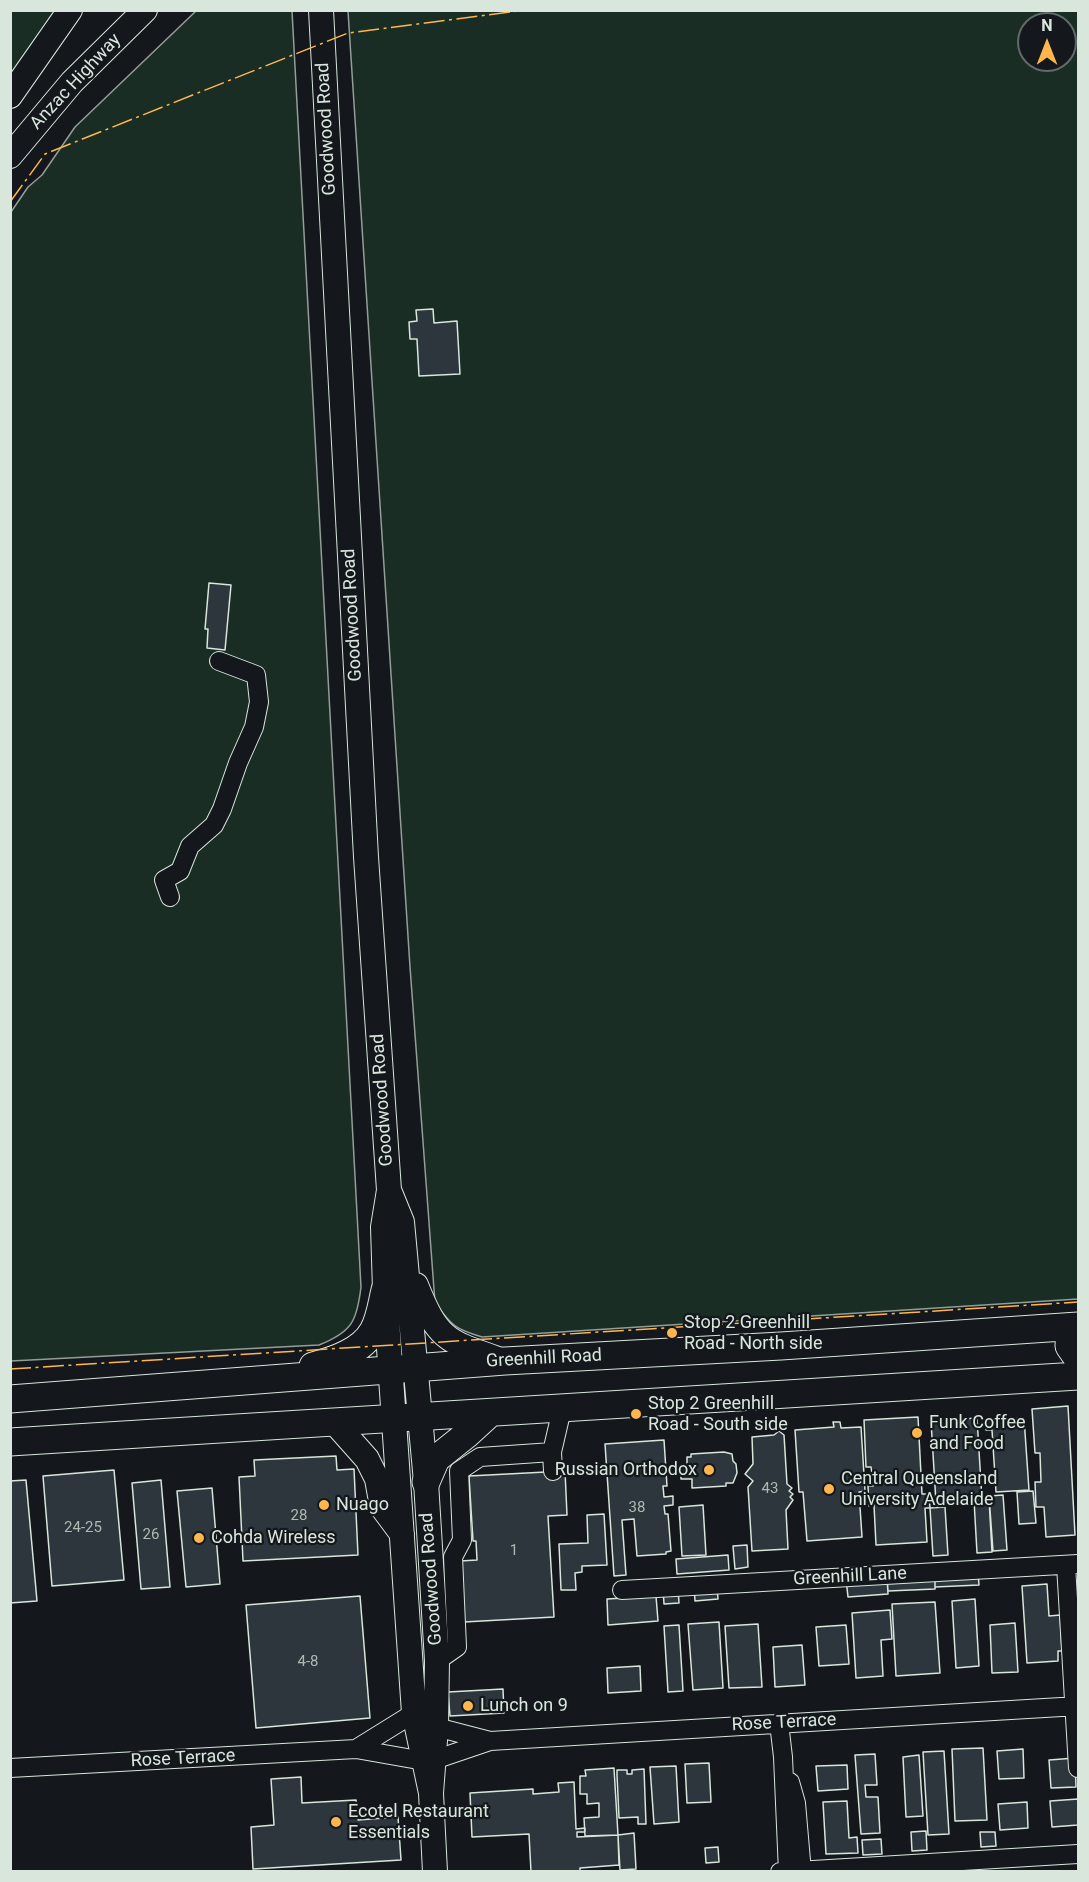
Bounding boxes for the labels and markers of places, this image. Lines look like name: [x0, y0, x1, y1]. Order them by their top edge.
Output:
place label: Stop 2 Greenhill Road - North side: [684, 1312, 822, 1354]
marker: Stop 2 Greenhill Road - North side: [665, 1326, 679, 1340]
place label: Stop 2 Greenhill Road - South side: [648, 1393, 788, 1436]
marker: Stop 2 Greenhill Road - South side: [629, 1407, 643, 1421]
place label: Funk Coffee and Food: [929, 1412, 1026, 1454]
marker: Funk Coffee and Food: [910, 1426, 924, 1440]
place label: Russian Orthodox: [555, 1459, 697, 1481]
marker: Russian Orthodox: [702, 1463, 716, 1477]
place label: Central Queensland University Adelaide: [841, 1468, 997, 1510]
marker: Central Queensland University Adelaide: [822, 1482, 836, 1496]
place label: Nuago: [336, 1494, 389, 1516]
marker: Nuago: [317, 1498, 331, 1512]
place label: Cohda Wireless: [211, 1527, 336, 1549]
marker: Cohda Wireless: [192, 1531, 206, 1545]
place label: Lunch on 9: [480, 1695, 568, 1717]
marker: Lunch on 9: [461, 1699, 475, 1713]
place label: Ecotel Restaurant Essentials: [348, 1801, 489, 1844]
marker: Ecotel Restaurant Essentials: [329, 1815, 343, 1829]

